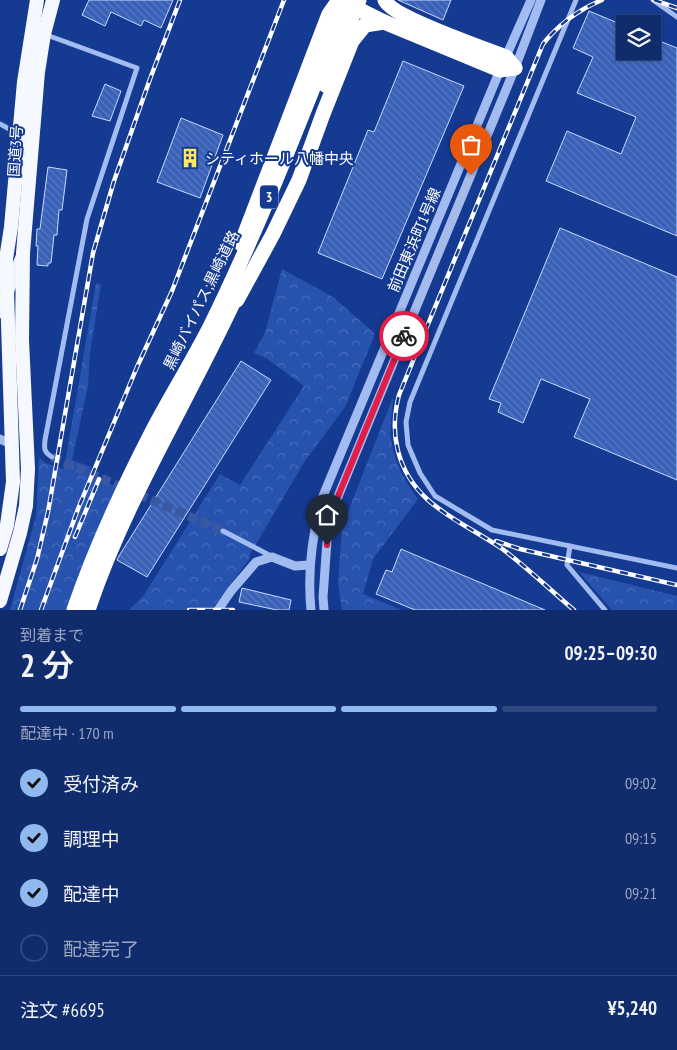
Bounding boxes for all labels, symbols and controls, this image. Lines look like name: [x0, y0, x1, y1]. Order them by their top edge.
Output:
map controls: [616, 15, 661, 60]
button: layers: [616, 15, 661, 60]
pin: [450, 124, 492, 175]
street label: 国道3号: [4, 125, 26, 177]
icon: bag: [457, 131, 485, 159]
building icon: シティホール八幡中央: [179, 147, 201, 169]
place label: シティホール八幡中央: [205, 149, 354, 168]
street label: 前田東浜町1号線: [383, 185, 445, 295]
road number: 3: [260, 186, 278, 208]
street label: 黒崎バイパス;黒崎道路: [159, 227, 243, 373]
courier: [379, 311, 429, 361]
icon: bike: [390, 322, 418, 350]
pin: [306, 494, 348, 545]
icon: home: [313, 501, 341, 529]
text: 到着まで: [20, 625, 84, 645]
text: 09:25–09:30: [564, 641, 657, 665]
text: 2 分: [20, 644, 74, 686]
text: 配達中 · 170 m: [20, 723, 114, 743]
icon: check: [20, 769, 48, 797]
text: 受付済み: [63, 772, 139, 796]
text: 09:02: [625, 773, 657, 793]
icon: check: [20, 824, 48, 852]
text: 調理中: [63, 827, 120, 851]
text: 09:15: [625, 828, 657, 848]
icon: check: [20, 879, 48, 907]
text: 配達中: [63, 882, 120, 906]
text: 09:21: [625, 883, 657, 903]
text: 配達完了: [63, 937, 139, 961]
text: ¥5,240: [607, 996, 657, 1020]
text: 注文 #6695: [20, 998, 105, 1022]

